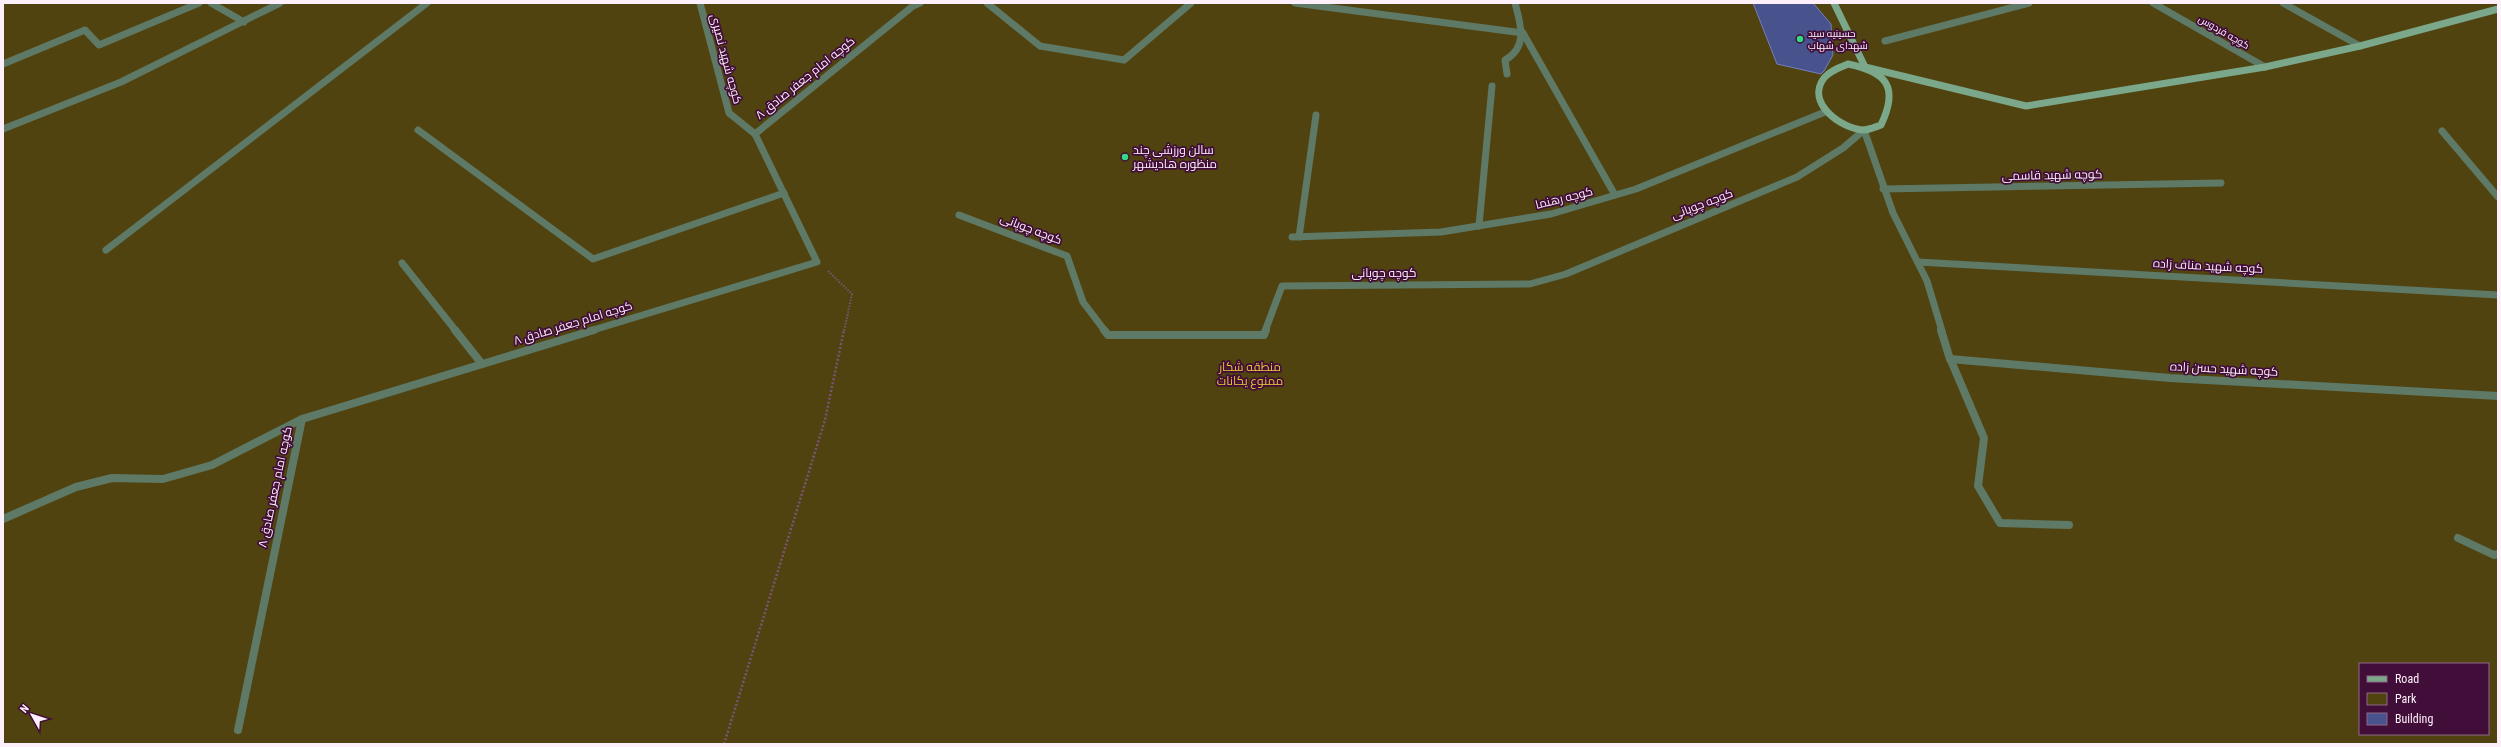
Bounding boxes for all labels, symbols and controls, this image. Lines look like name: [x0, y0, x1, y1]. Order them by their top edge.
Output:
street label: کوچه شهید نصیری: [705, 12, 745, 106]
street label: کوچه فردوس: [2196, 13, 2251, 52]
place label: حسینیه سید شهدای شهاب: [1808, 28, 1868, 52]
street label: کوچه امام جعفر صادق ۸: [753, 34, 859, 124]
marker: حسینیه سید شهدای شهاب: [1795, 34, 1805, 44]
place label: سالن ورزشی چند منظوره هادیشهر: [1132, 143, 1217, 171]
marker: سالن ورزشی چند منظوره هادیشهر: [1120, 152, 1130, 162]
street label: کوچه شهید قاسمی: [2001, 167, 2103, 185]
street label: کوچه رهنما: [1534, 184, 1595, 214]
street label: کوچه چوپانی: [1669, 186, 1736, 224]
street label: کوچه چوپانی: [997, 211, 1064, 249]
street label: کوچه شهید مناف زاده: [2152, 256, 2264, 278]
street label: کوچه چوپانی: [1352, 266, 1416, 282]
street label: کوچه امام جعفر صادق ۸: [512, 298, 635, 350]
street label: کوچه شهید حسن زاده: [2169, 359, 2279, 381]
park label: منطقه شکار ممنوع یکانات: [1217, 360, 1283, 389]
street label: کوچه امام جعفر صادق ۸: [255, 425, 297, 549]
legend: [2359, 663, 2489, 735]
text: Road: [2395, 672, 2419, 686]
text: Park: [2395, 692, 2417, 706]
north arrow: [12, 695, 52, 735]
text: N: [17, 702, 32, 716]
text: Building: [2395, 712, 2433, 726]

